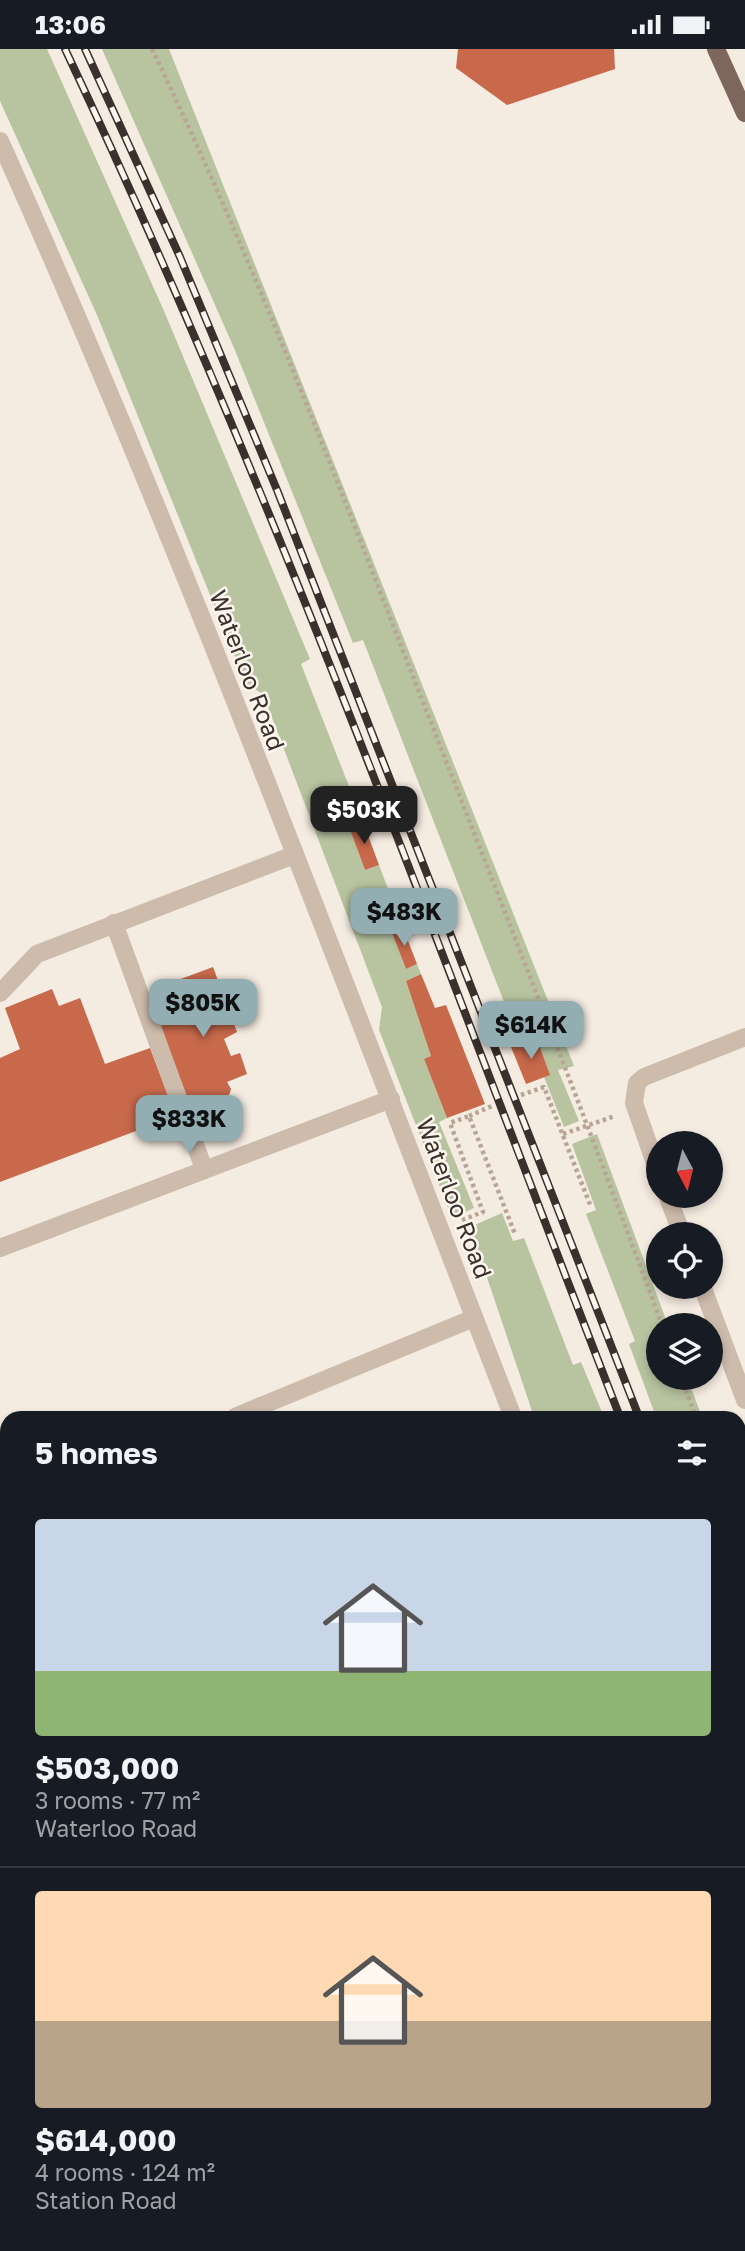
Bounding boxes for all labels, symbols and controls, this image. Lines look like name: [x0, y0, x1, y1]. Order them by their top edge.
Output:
text: 13:06: [35, 9, 106, 40]
street label: Waterloo Road: [204, 586, 292, 754]
pin: $503K: [315, 787, 413, 846]
text: $503K: [326, 795, 402, 823]
pin: $483K: [355, 888, 453, 948]
text: $483K: [366, 897, 442, 925]
pin: $805K: [154, 979, 252, 1039]
text: $805K: [165, 988, 241, 1016]
pin: $614K: [482, 1002, 580, 1061]
text: $614K: [495, 1010, 567, 1038]
pin: $833K: [140, 1095, 238, 1155]
text: $833K: [152, 1104, 226, 1132]
street label: Waterloo Road: [411, 1114, 499, 1282]
north arrow: [646, 1131, 723, 1207]
map controls: [646, 1131, 723, 1390]
button: locate: [646, 1222, 723, 1299]
button: layers: [646, 1313, 723, 1390]
icon: filters: [673, 1434, 711, 1472]
text: 5 homes: [35, 1435, 158, 1471]
icon: home: [310, 1565, 436, 1691]
text: $503,000: [35, 1750, 179, 1786]
text: 3 rooms · 77 m²: [35, 1786, 200, 1814]
text: Waterloo Road: [35, 1814, 197, 1842]
icon: home: [310, 1937, 436, 2063]
text: $614,000: [35, 2122, 176, 2158]
text: 4 rooms · 124 m²: [35, 2158, 215, 2186]
text: Station Road: [35, 2186, 177, 2214]

